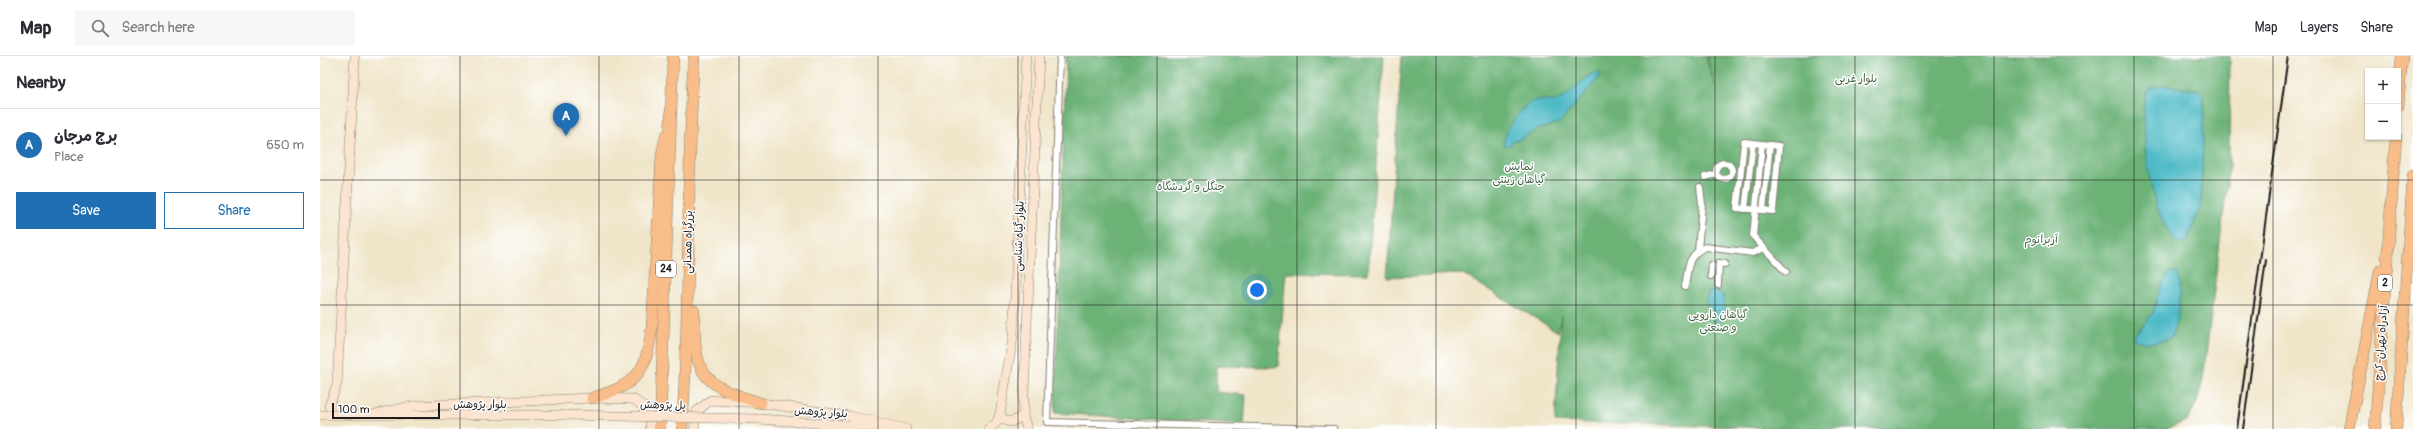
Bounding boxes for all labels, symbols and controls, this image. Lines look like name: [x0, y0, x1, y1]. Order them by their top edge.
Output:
search box: [75, 10, 355, 46]
text: Map: [20, 16, 51, 40]
icon: search: [89, 17, 111, 39]
text: Search here: [121, 18, 195, 37]
text: Map: [2255, 19, 2278, 36]
text: Layers: [2300, 19, 2338, 36]
text: Share: [2360, 19, 2393, 36]
map controls: [2365, 68, 2401, 140]
button: +: [2365, 68, 2401, 104]
text: Nearby: [16, 72, 65, 93]
park label: بلوار غربی: [1835, 72, 1877, 86]
pin: A: [553, 103, 579, 136]
button: −: [2365, 104, 2401, 140]
text: برج مرجان: [54, 127, 117, 146]
text: A: [25, 137, 33, 153]
text: 650 m: [266, 137, 304, 153]
text: Place: [54, 149, 83, 165]
park label: نمایش گیاهان زینتی: [1493, 160, 1546, 187]
park label: جنگل و گردشگاه: [1157, 180, 1225, 193]
button: Save: [16, 192, 156, 229]
button: Share: [164, 192, 304, 229]
street label: بلوار گیاه شناسی: [1011, 200, 1028, 272]
street label: بزرگراه همدانی: [681, 210, 696, 274]
park label: آربرانوم: [2024, 233, 2059, 248]
road number: 24: [656, 261, 676, 277]
road number: 2: [2378, 275, 2392, 291]
your location: [1247, 280, 1267, 300]
street label: آزادراه تهران-کرج: [2372, 304, 2391, 381]
park label: گیاهان دارویی و صنعتی: [1688, 308, 1748, 335]
street label: بلوار پژوهش: [453, 398, 507, 412]
street label: پل پژوهش: [640, 398, 686, 412]
scale bar: [332, 401, 440, 420]
text: 100 m: [338, 403, 369, 416]
street label: بلوار پژوهش: [794, 404, 848, 421]

